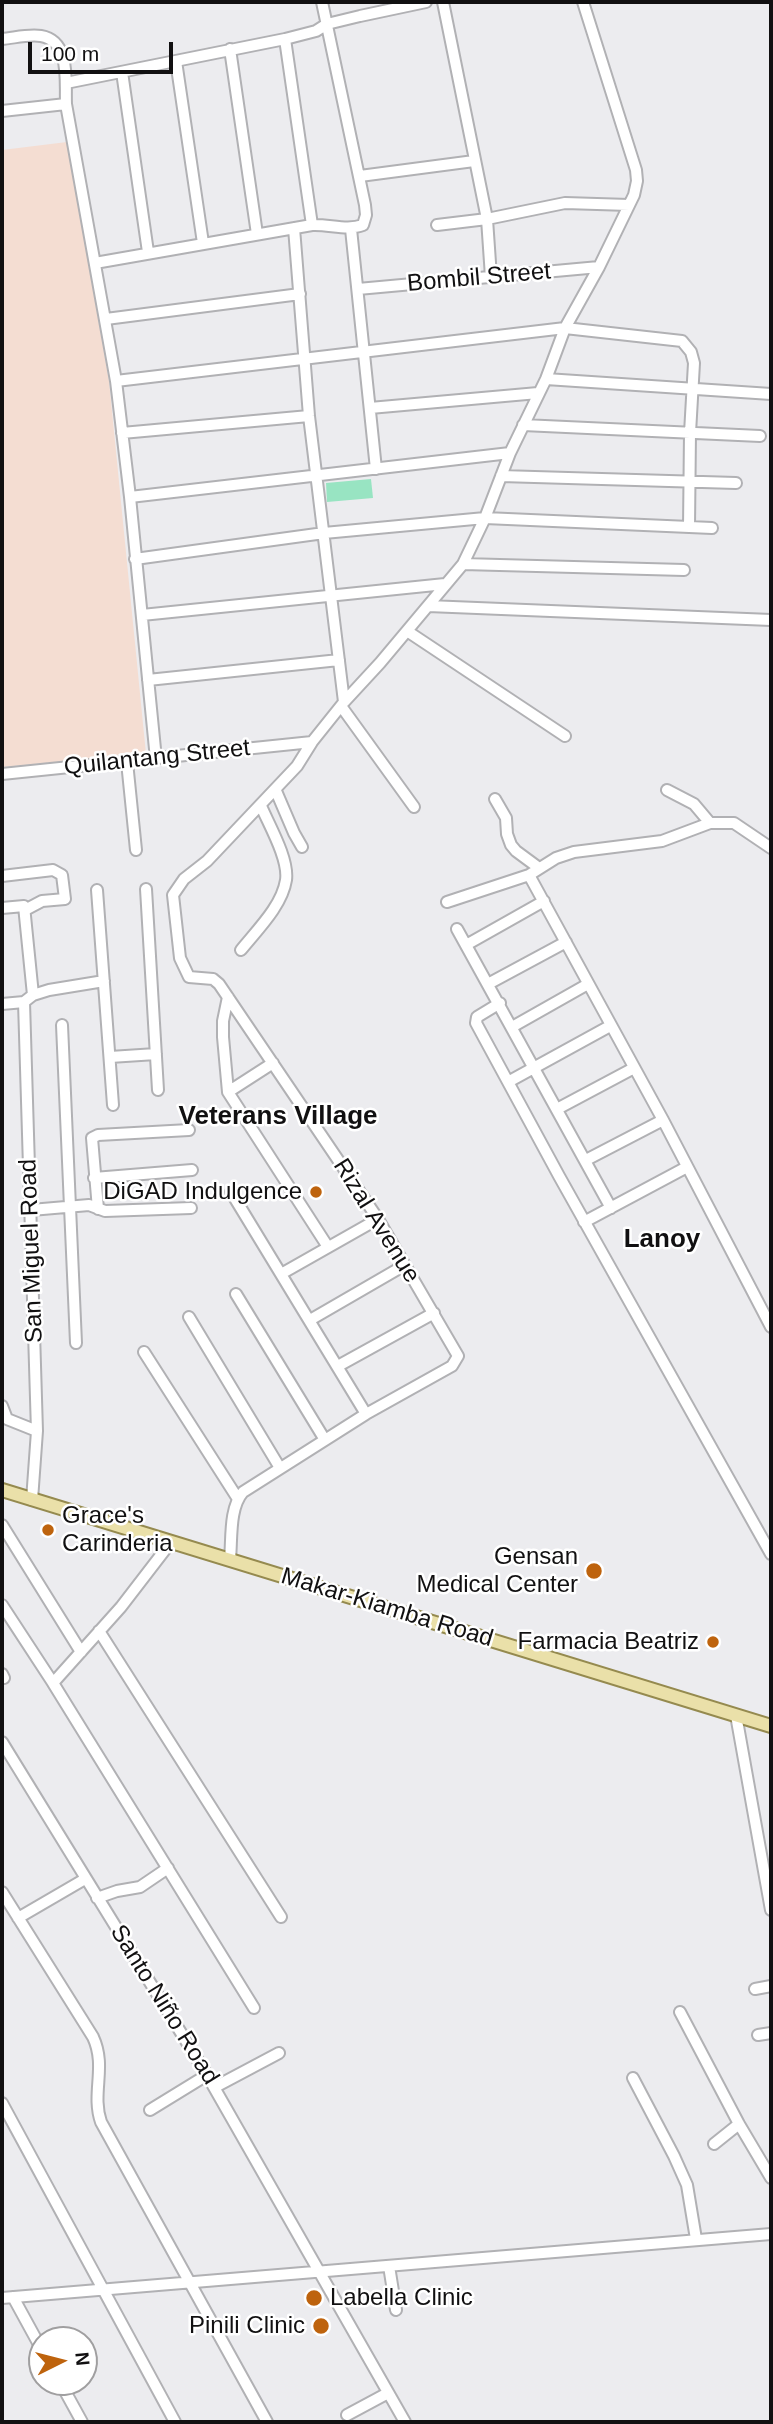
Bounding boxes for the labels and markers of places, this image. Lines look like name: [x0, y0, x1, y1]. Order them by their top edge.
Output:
place label: DiGAD Indulgence: [103, 1178, 302, 1206]
marker: DiGAD Indulgence: [308, 1184, 324, 1200]
place label: Grace's Carinderia: [62, 1502, 173, 1558]
marker: Grace's Carinderia: [40, 1522, 56, 1538]
place label: Gensan Medical Center: [417, 1543, 578, 1599]
marker: Gensan Medical Center: [584, 1561, 604, 1581]
place label: Farmacia Beatriz: [518, 1628, 699, 1656]
marker: Farmacia Beatriz: [705, 1634, 721, 1650]
place label: Labella Clinic: [330, 2284, 473, 2312]
marker: Labella Clinic: [304, 2288, 324, 2308]
place label: Pinili Clinic: [189, 2312, 305, 2340]
marker: Pinili Clinic: [311, 2316, 331, 2336]

